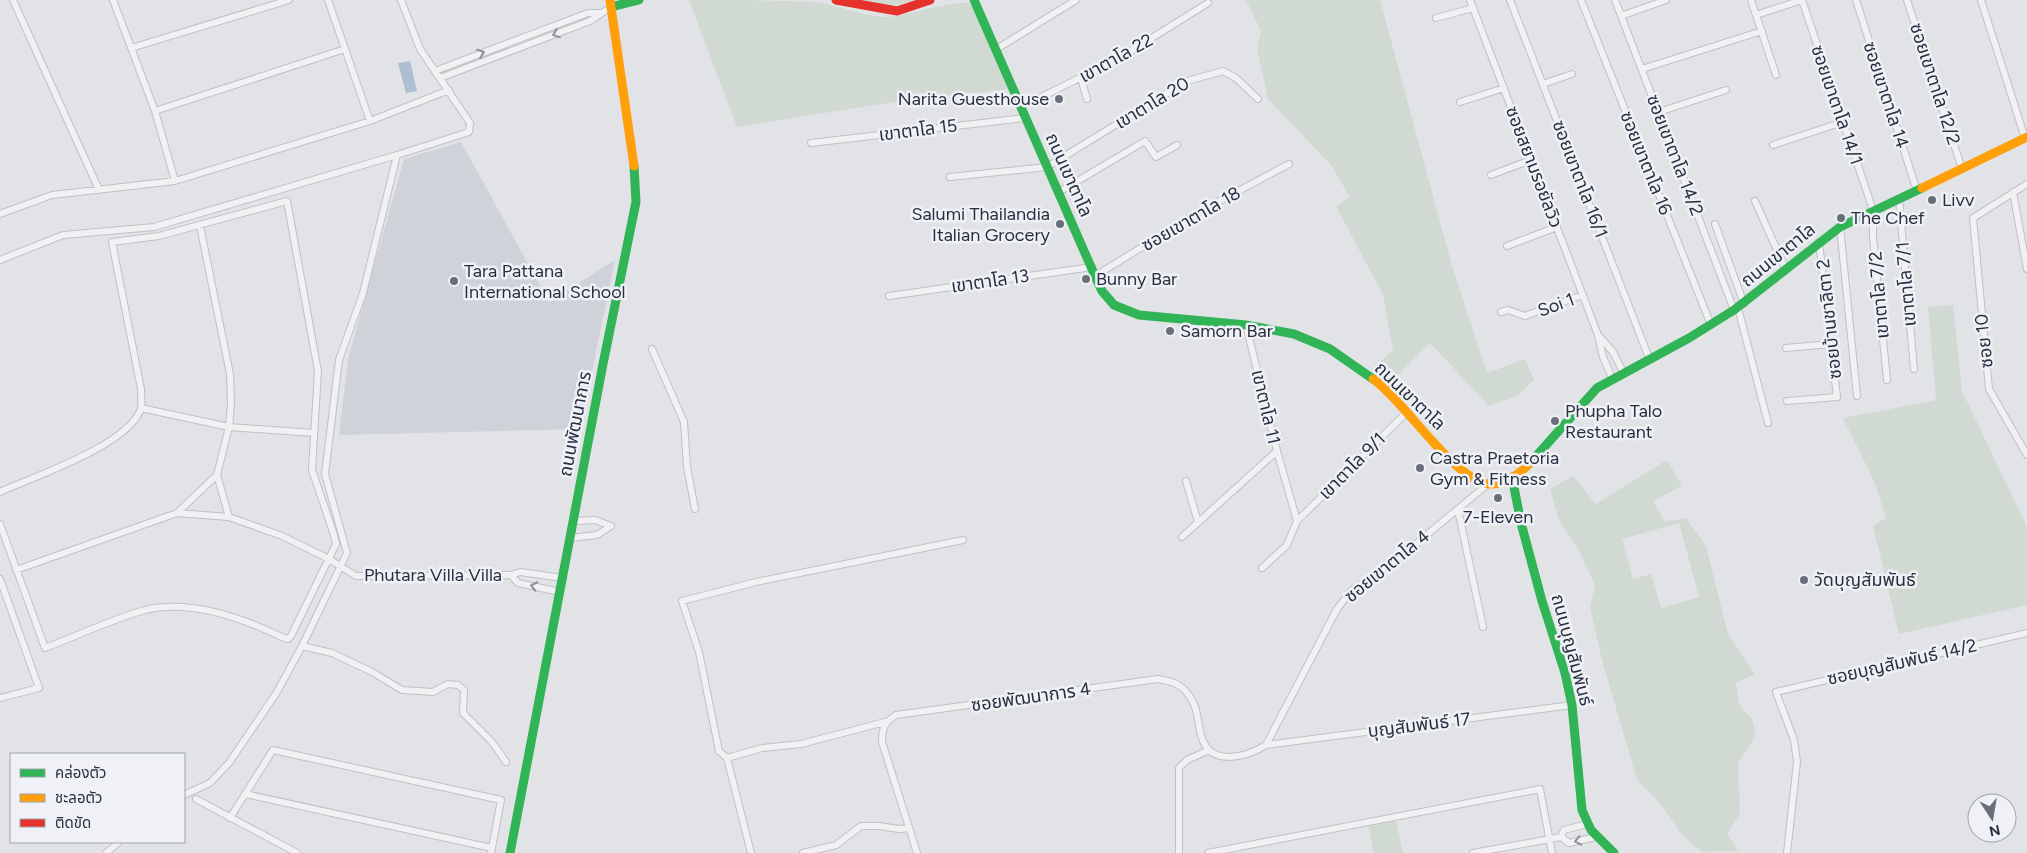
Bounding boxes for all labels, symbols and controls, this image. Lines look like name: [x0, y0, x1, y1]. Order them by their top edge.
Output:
street label: ซอยเขาตาโล 12/2: [1905, 20, 1965, 148]
one-way arrow: [552, 27, 561, 38]
street label: เขาตาโล 22: [1075, 29, 1157, 87]
street label: ซอยเขาตาโล 14: [1858, 39, 1914, 151]
street label: ซอยเขาตาโล 14/1: [1806, 42, 1868, 168]
one-way arrow: [476, 49, 484, 59]
street label: เขาตาโล 20: [1111, 72, 1193, 134]
place label: Narita Guesthouse: [898, 88, 1049, 110]
street label: ซอยเขาตาโล 14/2: [1642, 91, 1708, 219]
marker: Narita Guesthouse: [1053, 93, 1065, 105]
street label: ซอยสยามรอยัลวิว: [1501, 103, 1567, 231]
street label: ซอยเขาตาโล 16: [1615, 108, 1677, 218]
street label: เขาตาโล 15: [878, 114, 958, 146]
street label: ซอยเขาตาโล 16/1: [1547, 117, 1613, 241]
street label: ถนนเขาตาโล: [1041, 130, 1097, 220]
street label: ซอยเขาตาโล 18: [1138, 182, 1244, 256]
place label: Livv: [1942, 189, 1975, 211]
marker: Livv: [1926, 194, 1938, 206]
place label: Salumi Thailandia Italian Grocery: [911, 203, 1051, 246]
place label: The Chef: [1851, 207, 1925, 229]
marker: The Chef: [1835, 212, 1847, 224]
marker: Salumi Thailandia Italian Grocery: [1054, 218, 1066, 230]
street label: ถนนเขาตาโล: [1736, 218, 1820, 292]
street label: เขาตาโล 7/1: [1891, 241, 1921, 327]
street label: เขาตาโล 7/2: [1864, 250, 1894, 340]
street label: ซอยบ้านชาลิตา 2: [1812, 258, 1846, 380]
place label: Tara Pattana International School: [464, 260, 626, 303]
street label: เขาตาโล 13: [950, 265, 1030, 297]
place label: Bunny Bar: [1096, 268, 1177, 290]
marker: Bunny Bar: [1080, 273, 1092, 285]
marker: Tara Pattana International School: [448, 275, 460, 287]
street label: Soi 1: [1535, 288, 1577, 322]
street label: ซอย 10: [1970, 313, 1998, 369]
place label: Samorn Bar: [1180, 320, 1273, 342]
marker: Samorn Bar: [1164, 325, 1176, 337]
street label: ถนนเขาตาโล: [1370, 357, 1450, 435]
street label: เขาตาโล 11: [1247, 368, 1285, 446]
street label: ถนนพัฒนาการ: [554, 369, 596, 479]
place label: Phupha Talo Restaurant: [1565, 400, 1662, 443]
marker: Phupha Talo Restaurant: [1549, 415, 1561, 427]
street label: เขาตาโล 9/1: [1314, 428, 1390, 504]
place label: Castra Praetoria Gym & Fitness: [1430, 447, 1559, 490]
marker: Castra Praetoria Gym & Fitness: [1414, 462, 1426, 474]
marker: 7-Eleven: [1492, 492, 1504, 504]
place label: 7-Eleven: [1463, 506, 1533, 528]
street label: ซอยเขาตาโล 4: [1340, 525, 1434, 607]
street label: Phutara Villa Villa: [364, 564, 502, 586]
place label: วัดบุญสัมพันธ์: [1814, 569, 1916, 591]
marker: วัดบุญสัมพันธ์: [1798, 574, 1810, 586]
one-way arrow: [530, 582, 539, 592]
street label: ถนนบุญสัมพันธ์: [1547, 592, 1598, 709]
street label: ซอยบุญสัมพันธ์ 14/2: [1825, 634, 1979, 690]
street label: ซอยพัฒนาการ 4: [970, 678, 1092, 716]
street label: บุญสัมพันธ์ 17: [1366, 708, 1472, 742]
legend: [10, 753, 185, 843]
text: คล่องตัว: [55, 764, 106, 782]
text: ชะลอตัว: [55, 789, 102, 807]
north arrow: [1967, 793, 2017, 843]
text: ติดขัด: [55, 814, 91, 832]
text: N: [1988, 821, 2002, 840]
one-way arrow: [1573, 835, 1582, 846]

